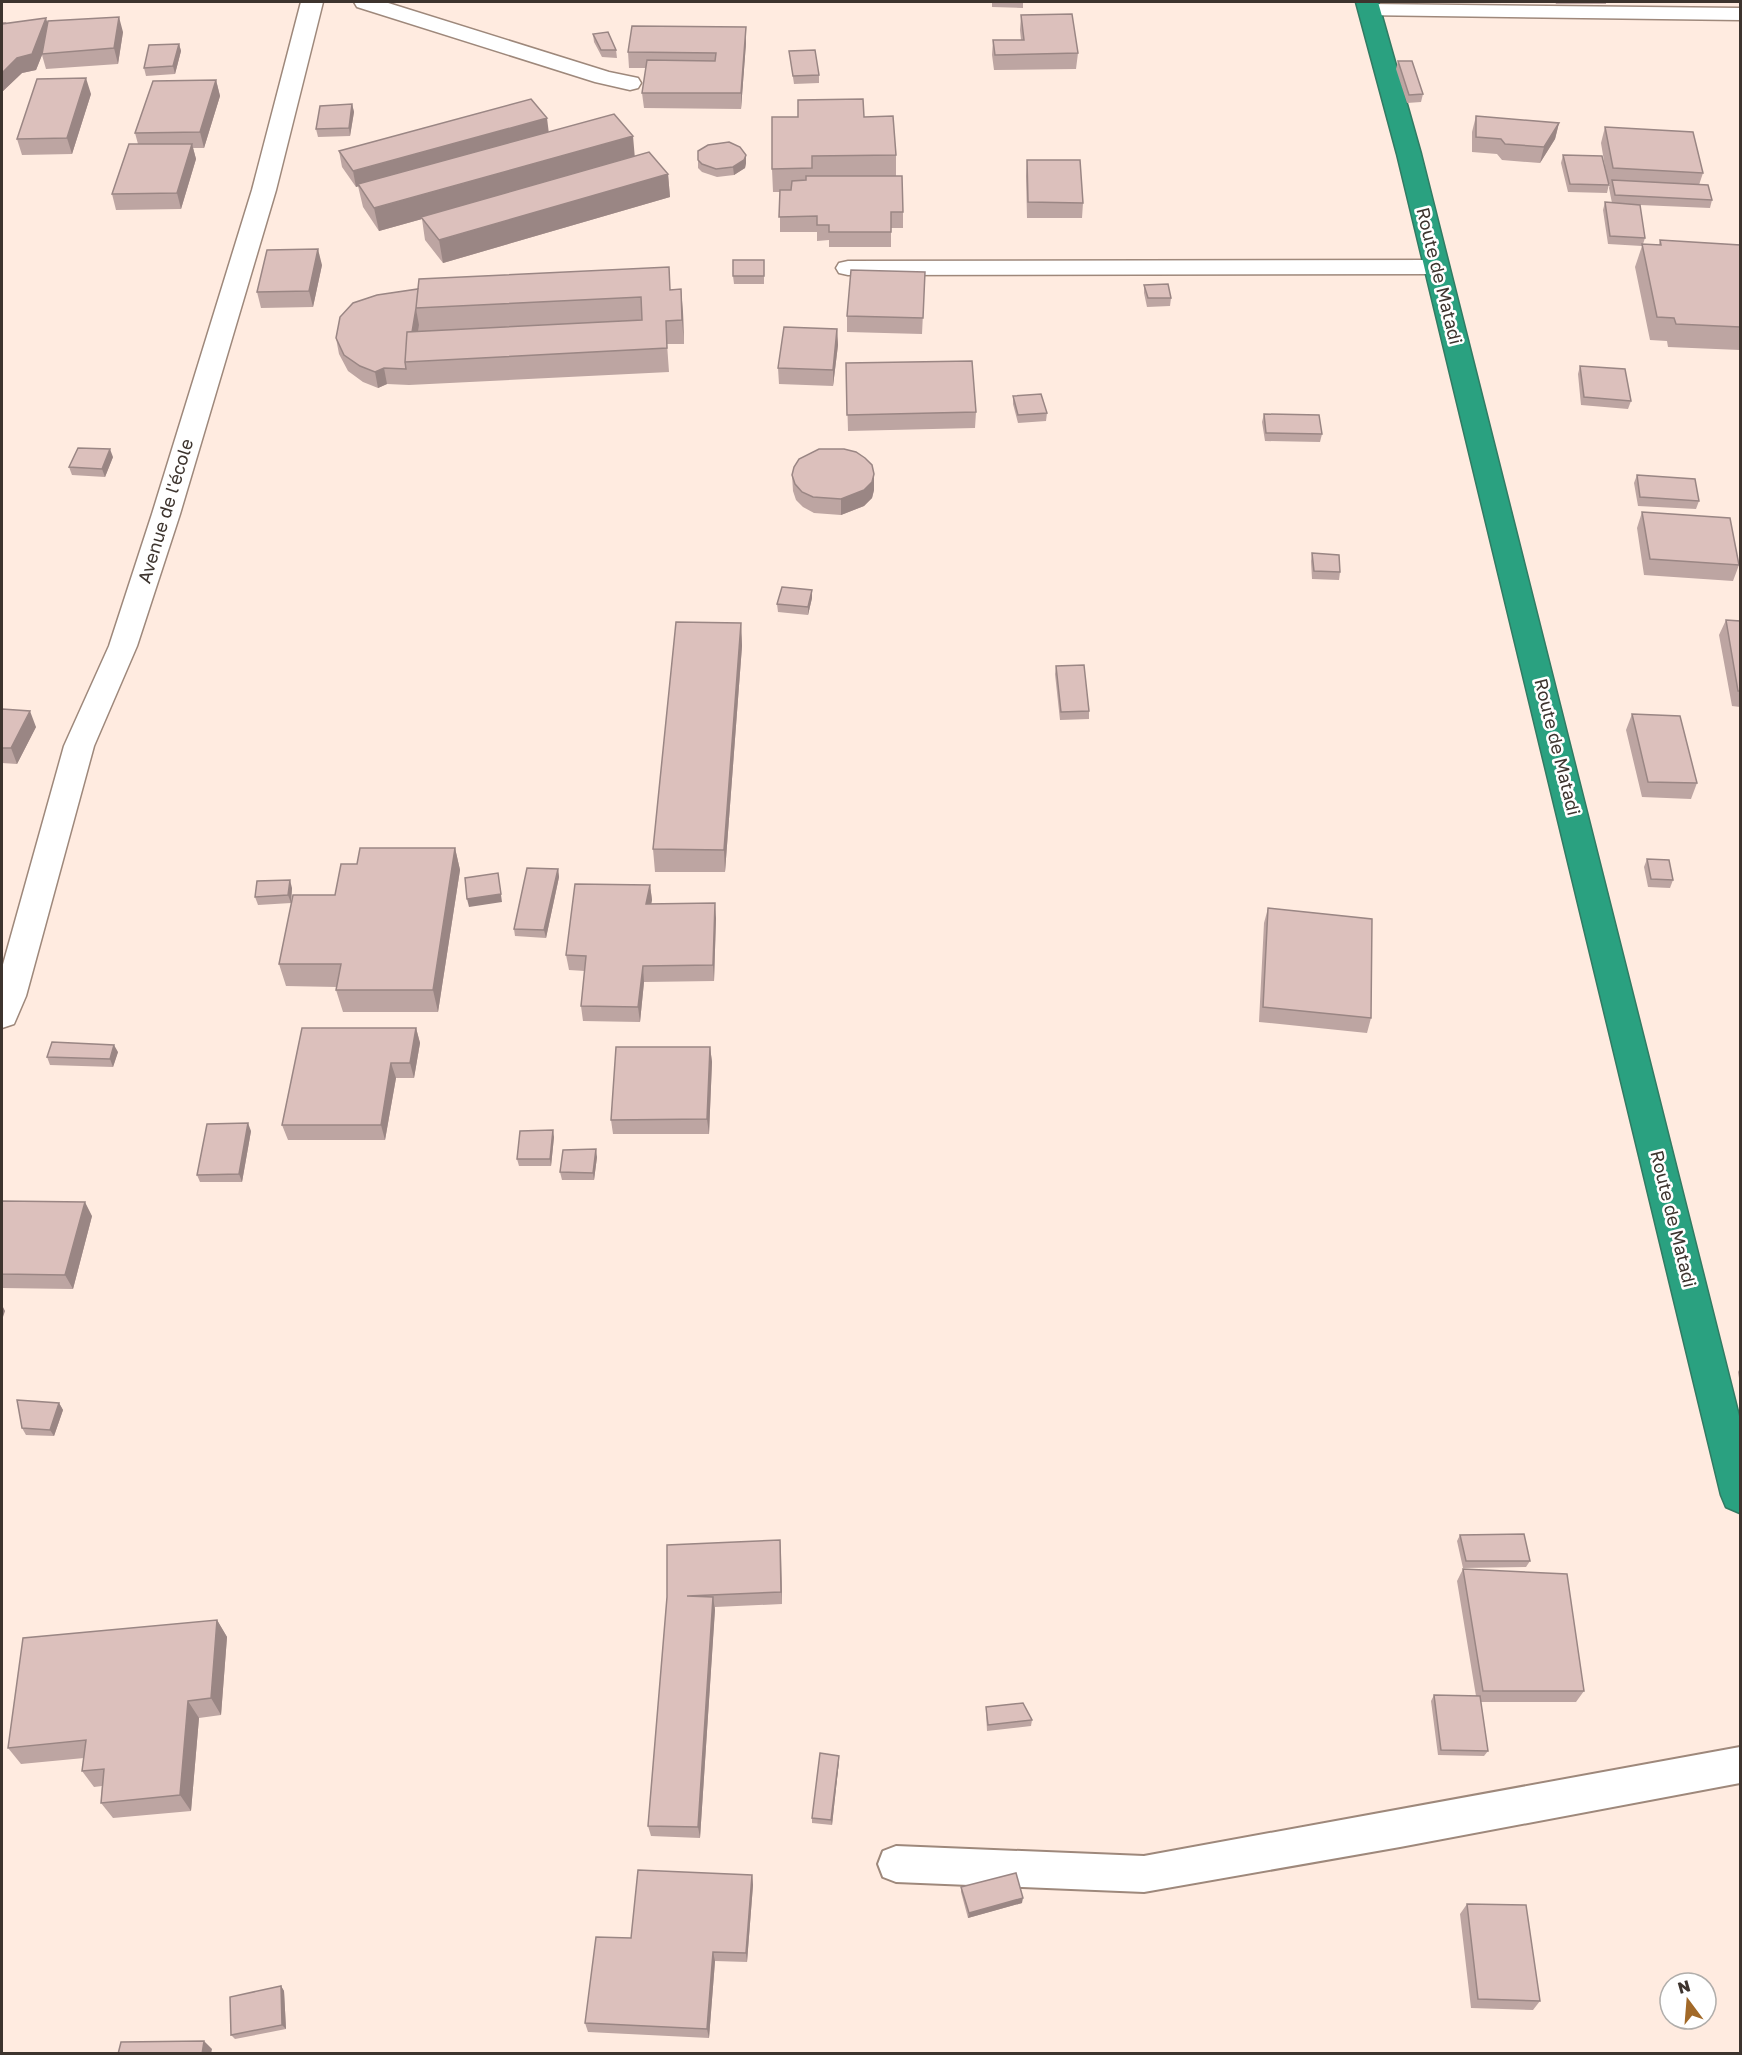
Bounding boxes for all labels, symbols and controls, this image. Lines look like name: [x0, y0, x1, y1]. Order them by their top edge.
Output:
street label: Route de Matadi: [1412, 205, 1468, 347]
street label: Avenue de l'école: [133, 436, 197, 586]
street label: Route de Matadi: [1530, 676, 1586, 818]
street label: Route de Matadi: [1646, 1148, 1702, 1290]
north arrow: [1658, 1971, 1718, 2031]
text: N: [1675, 1975, 1692, 1998]

